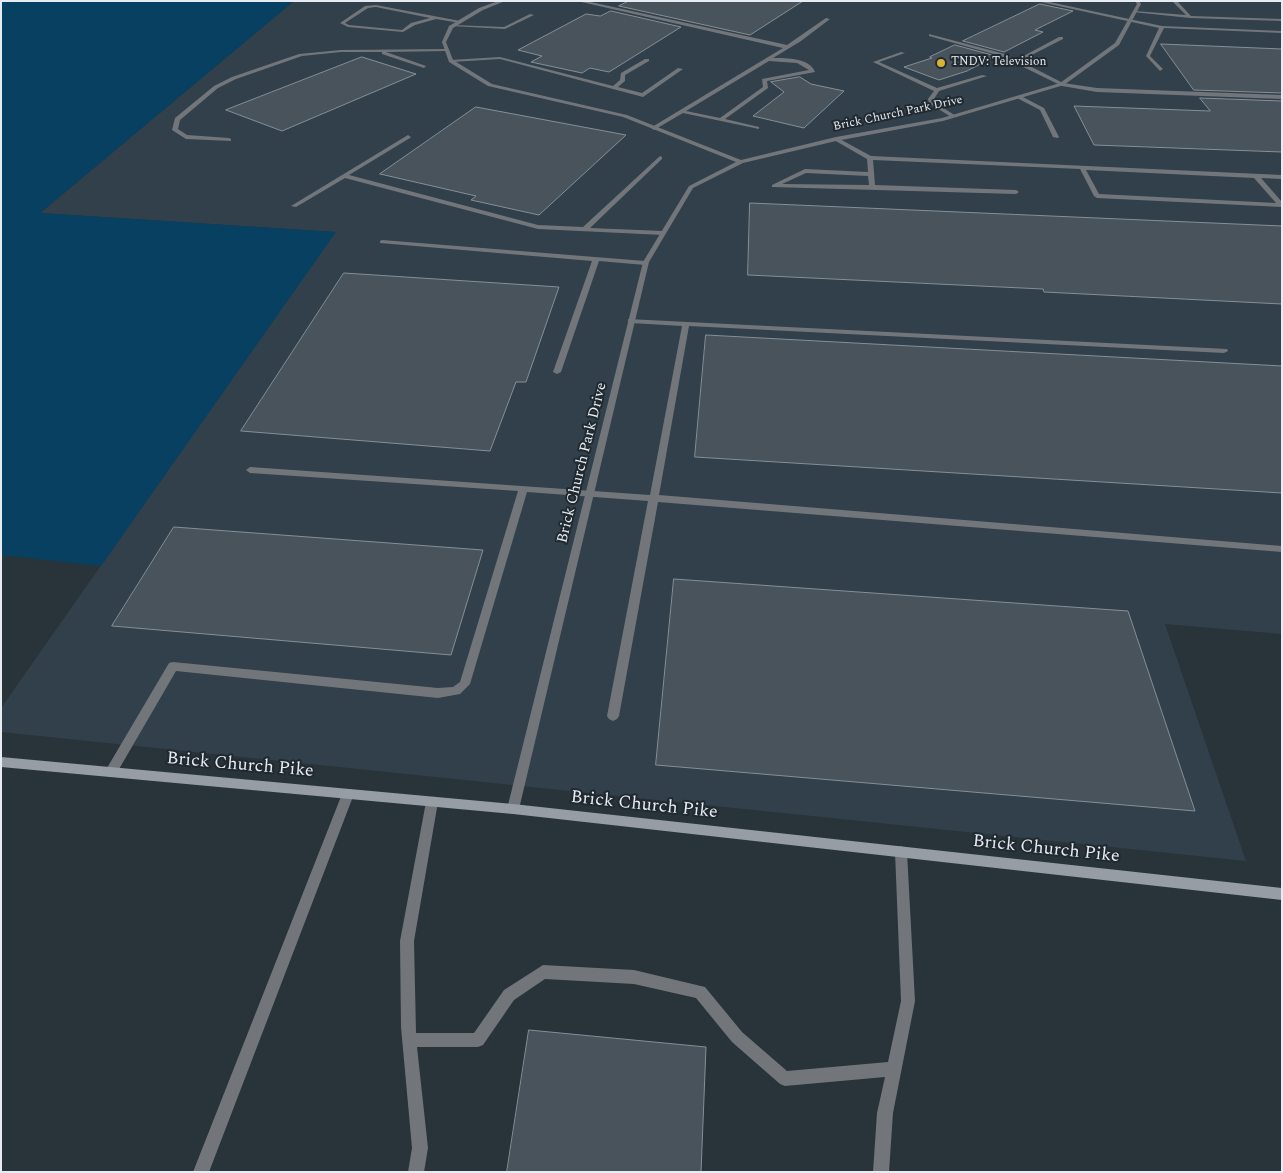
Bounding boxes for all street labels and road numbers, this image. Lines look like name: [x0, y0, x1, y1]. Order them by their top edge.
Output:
street label: Brick Church Park Drive: [832, 93, 964, 135]
street label: Brick Church Park Drive: [554, 381, 612, 545]
street label: Brick Church Pike: [165, 749, 315, 783]
street label: Brick Church Pike: [569, 788, 719, 824]
street label: Brick Church Pike: [971, 832, 1121, 868]

